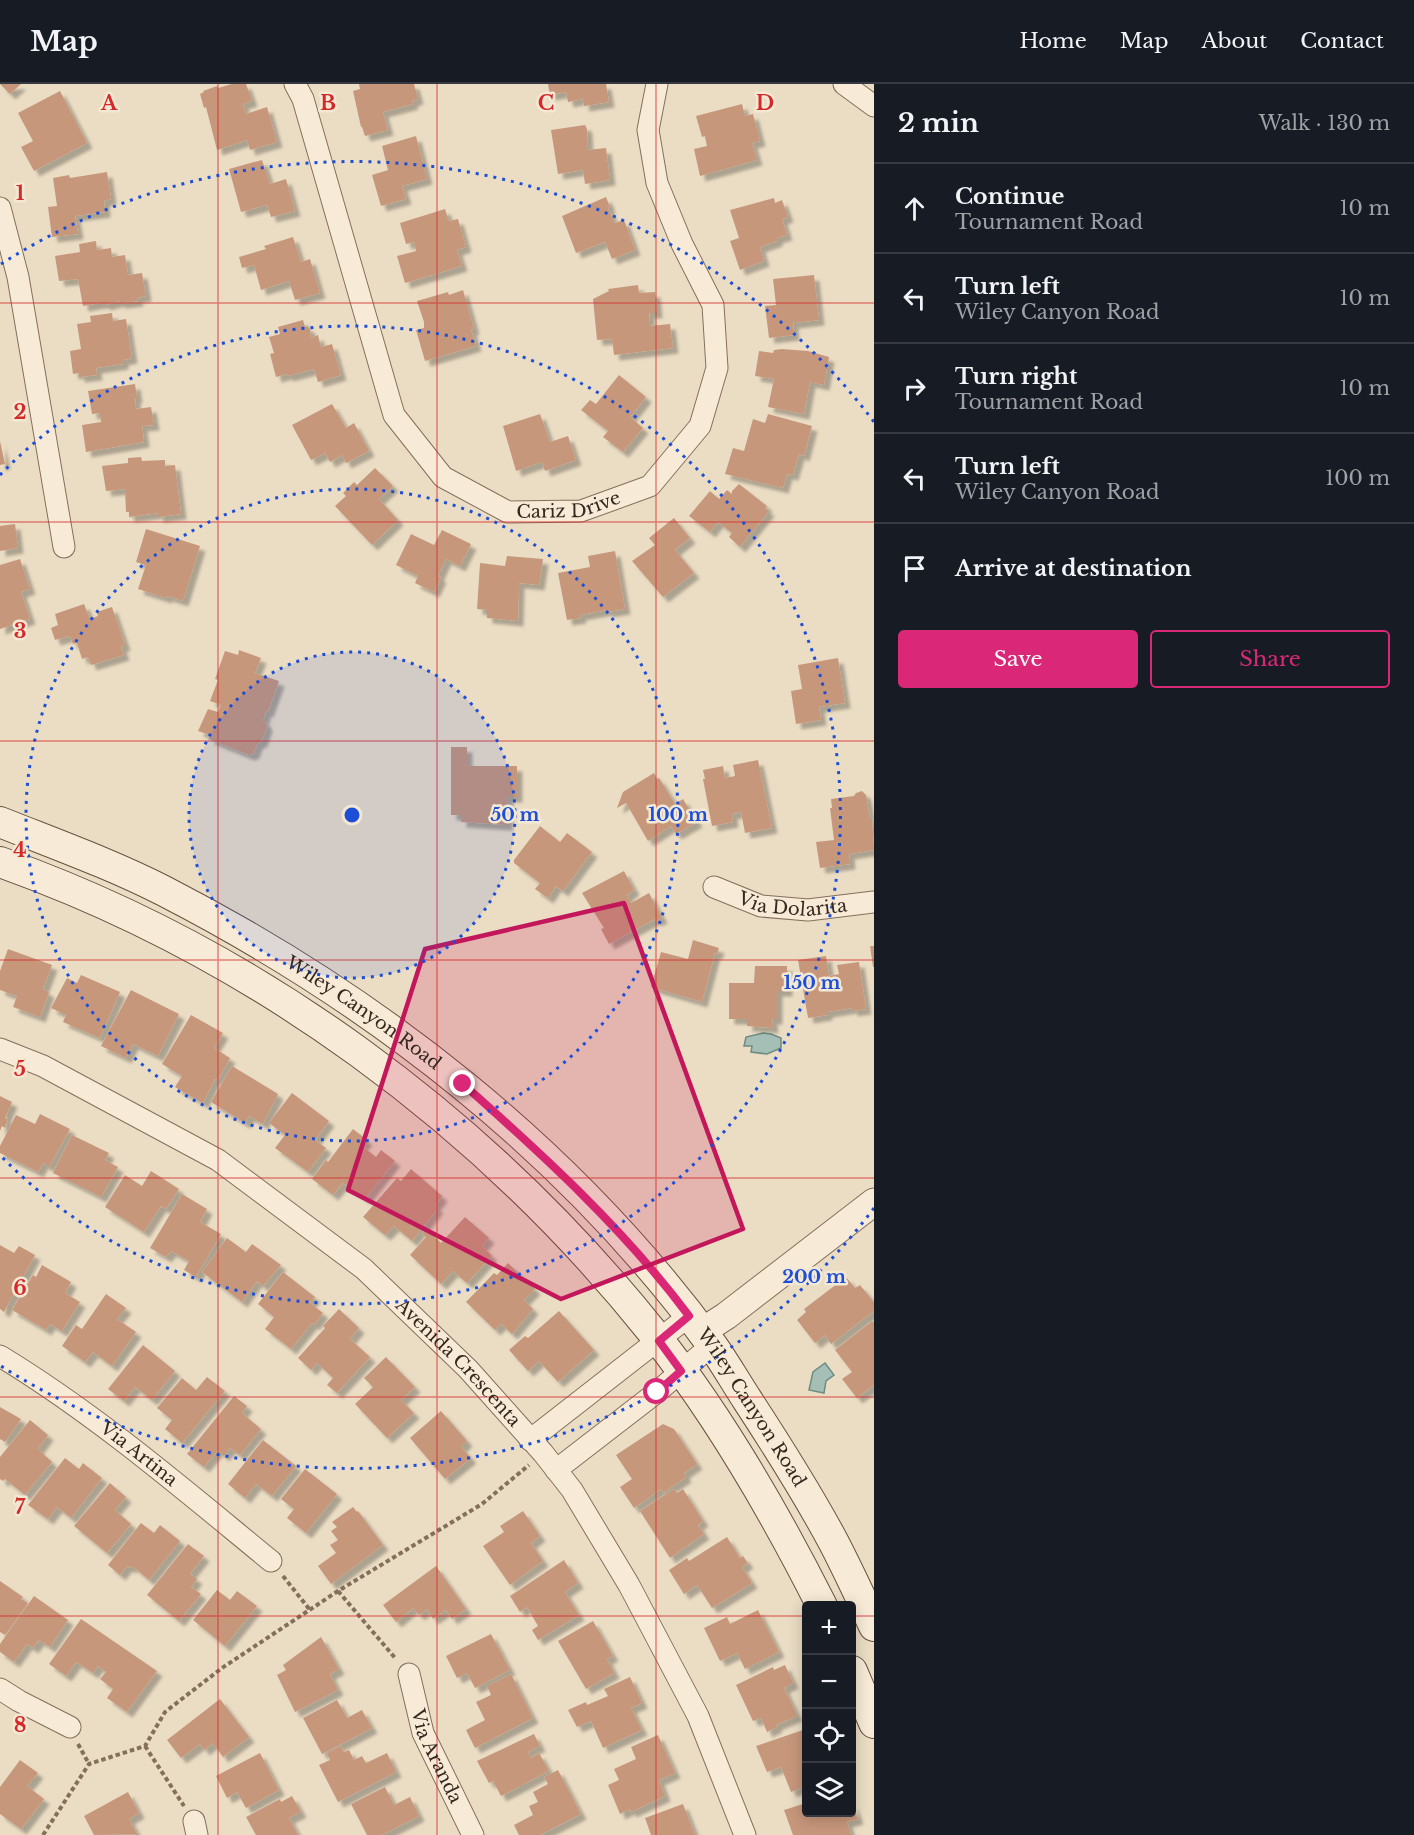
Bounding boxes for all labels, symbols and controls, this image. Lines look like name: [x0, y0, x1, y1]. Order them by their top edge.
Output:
text: Map: [30, 24, 98, 59]
text: Home: [1020, 28, 1087, 54]
text: Map: [1120, 28, 1168, 54]
text: About: [1201, 28, 1267, 54]
text: Contact: [1300, 28, 1384, 54]
text: A: [100, 91, 118, 115]
text: B: [320, 91, 336, 115]
text: C: [538, 91, 554, 115]
text: D: [756, 91, 774, 115]
text: 2 min: [898, 107, 979, 139]
text: Walk · 130 m: [1259, 111, 1390, 135]
text: 1: [16, 181, 25, 205]
text: Continue: [955, 183, 1064, 210]
icon: ahead: [898, 192, 931, 225]
text: 10 m: [1340, 196, 1390, 220]
text: Tournament Road: [955, 210, 1143, 234]
text: Turn left: [955, 273, 1060, 300]
icon: left: [898, 282, 931, 315]
text: 10 m: [1340, 286, 1390, 310]
text: Wiley Canyon Road: [955, 300, 1159, 324]
text: Turn right: [955, 363, 1077, 390]
icon: right: [898, 372, 931, 405]
text: 10 m: [1340, 376, 1390, 400]
text: Tournament Road: [955, 390, 1143, 414]
text: 2: [13, 400, 27, 424]
text: Turn left: [955, 453, 1060, 480]
icon: left: [898, 462, 931, 495]
text: 100 m: [1325, 466, 1390, 490]
text: Wiley Canyon Road: [955, 480, 1159, 504]
street label: Cariz Drive: [516, 487, 624, 523]
icon: arrive: [898, 552, 931, 585]
text: Arrive at destination: [955, 555, 1192, 582]
text: 3: [14, 619, 26, 643]
button: Save: [898, 630, 1138, 688]
button: Share: [1150, 630, 1390, 688]
text: 50 m: [491, 804, 540, 826]
text: 100 m: [648, 804, 708, 826]
centre of rings: [342, 805, 362, 825]
text: 4: [13, 838, 27, 862]
street label: Via Dolarita: [734, 887, 848, 921]
street label: Wiley Canyon Road: [281, 951, 445, 1074]
text: 150 m: [784, 972, 841, 994]
text: 5: [14, 1057, 26, 1081]
route end: [449, 1070, 475, 1096]
text: 200 m: [782, 1266, 846, 1288]
text: 6: [13, 1276, 27, 1300]
street label: Avenida Crescenta: [390, 1294, 525, 1431]
street label: Wiley Canyon Road: [692, 1323, 811, 1491]
route start: [643, 1378, 669, 1404]
street label: Via Artina: [95, 1416, 182, 1491]
text: 7: [15, 1495, 26, 1519]
map controls: [802, 1601, 856, 1817]
button: +: [802, 1601, 856, 1655]
button: −: [802, 1655, 856, 1709]
street label: Via Aranda: [406, 1706, 467, 1807]
button: locate: [802, 1709, 856, 1763]
text: 8: [14, 1713, 26, 1737]
button: layers: [802, 1763, 856, 1817]

